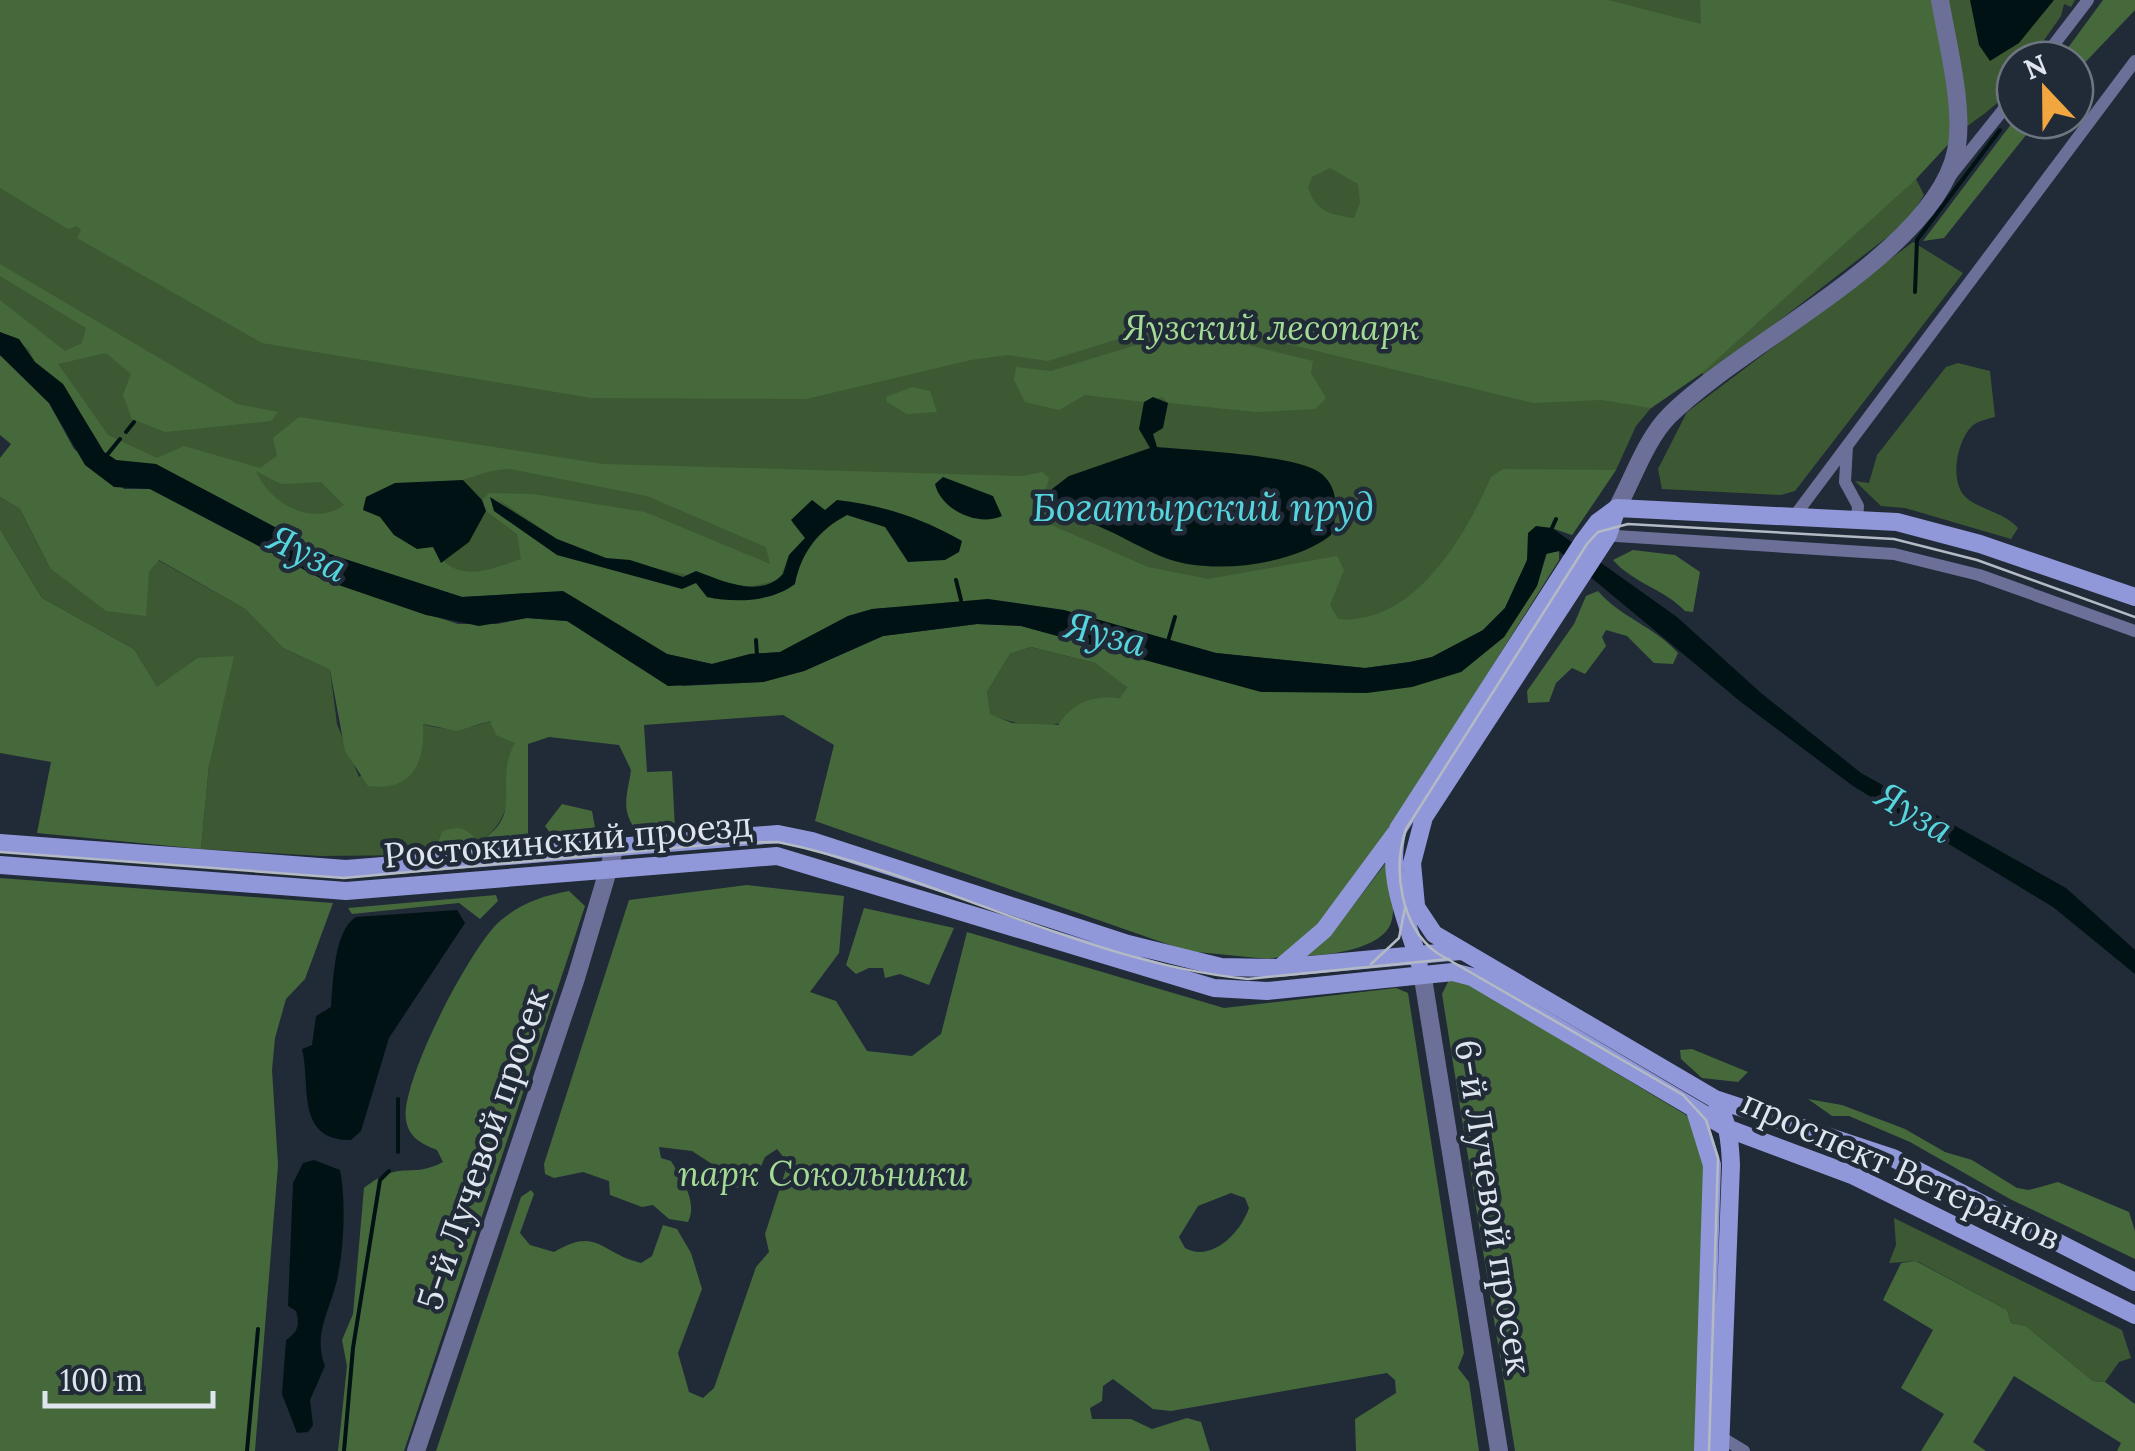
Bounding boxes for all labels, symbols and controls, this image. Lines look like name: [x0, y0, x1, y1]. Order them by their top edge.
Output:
north arrow: [1995, 40, 2095, 140]
text: N: [2019, 46, 2052, 88]
park label: Яузский лесопарк: [1122, 305, 1420, 350]
water label: Богатырский пруд: [1032, 483, 1374, 532]
water label: Яуза: [259, 512, 355, 593]
water label: Яуза: [1059, 600, 1151, 667]
water label: Яуза: [1866, 769, 1963, 854]
street label: Ростокинский проезд: [382, 801, 754, 878]
street label: 5-й Лучевой просек: [406, 982, 559, 1316]
street label: 6-й Лучевой просек: [1445, 1036, 1542, 1378]
street label: проспект Ветеранов: [1735, 1079, 2067, 1260]
park label: парк Сокольники: [678, 1151, 968, 1196]
scale bar: [45, 1346, 212, 1408]
text: 100 m: [60, 1361, 143, 1399]

